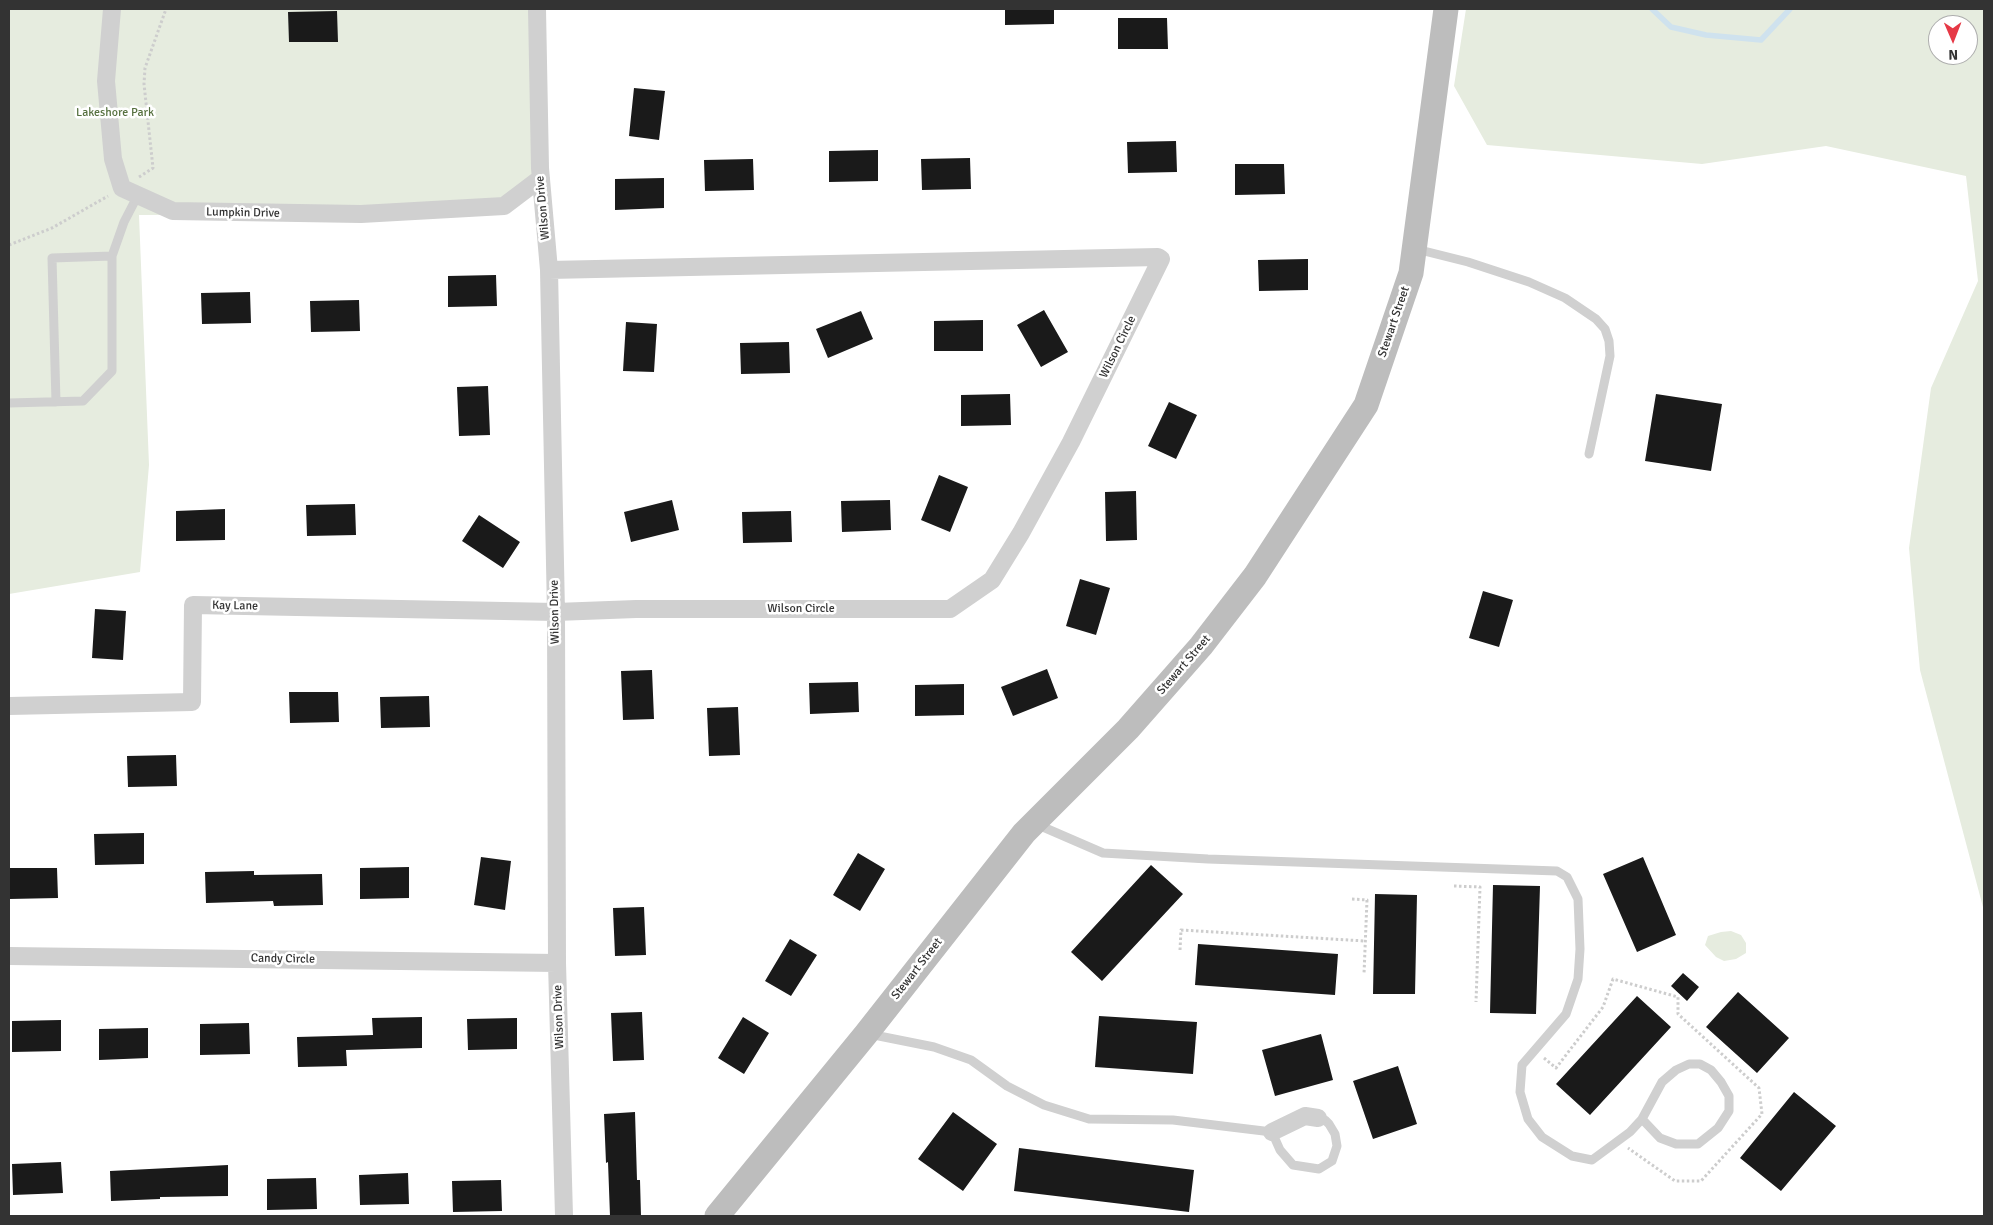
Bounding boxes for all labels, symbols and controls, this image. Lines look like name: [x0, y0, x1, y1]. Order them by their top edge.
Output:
north arrow: [1928, 15, 1978, 65]
text: N: [1948, 46, 1958, 63]
park label: Lakeshore Park: [76, 106, 154, 120]
street label: Wilson Drive: [533, 175, 553, 241]
street label: Lumpkin Drive: [206, 205, 280, 221]
street label: Stewart Street: [1375, 285, 1413, 359]
street label: Wilson Circle: [1097, 314, 1139, 380]
street label: Wilson Drive: [547, 580, 563, 644]
street label: Kay Lane: [212, 598, 258, 614]
street label: Wilson Circle: [767, 602, 835, 616]
street label: Stewart Street: [1154, 632, 1214, 698]
street label: Stewart Street: [889, 935, 945, 1003]
street label: Candy Circle: [251, 951, 315, 967]
street label: Wilson Drive: [551, 985, 567, 1049]

